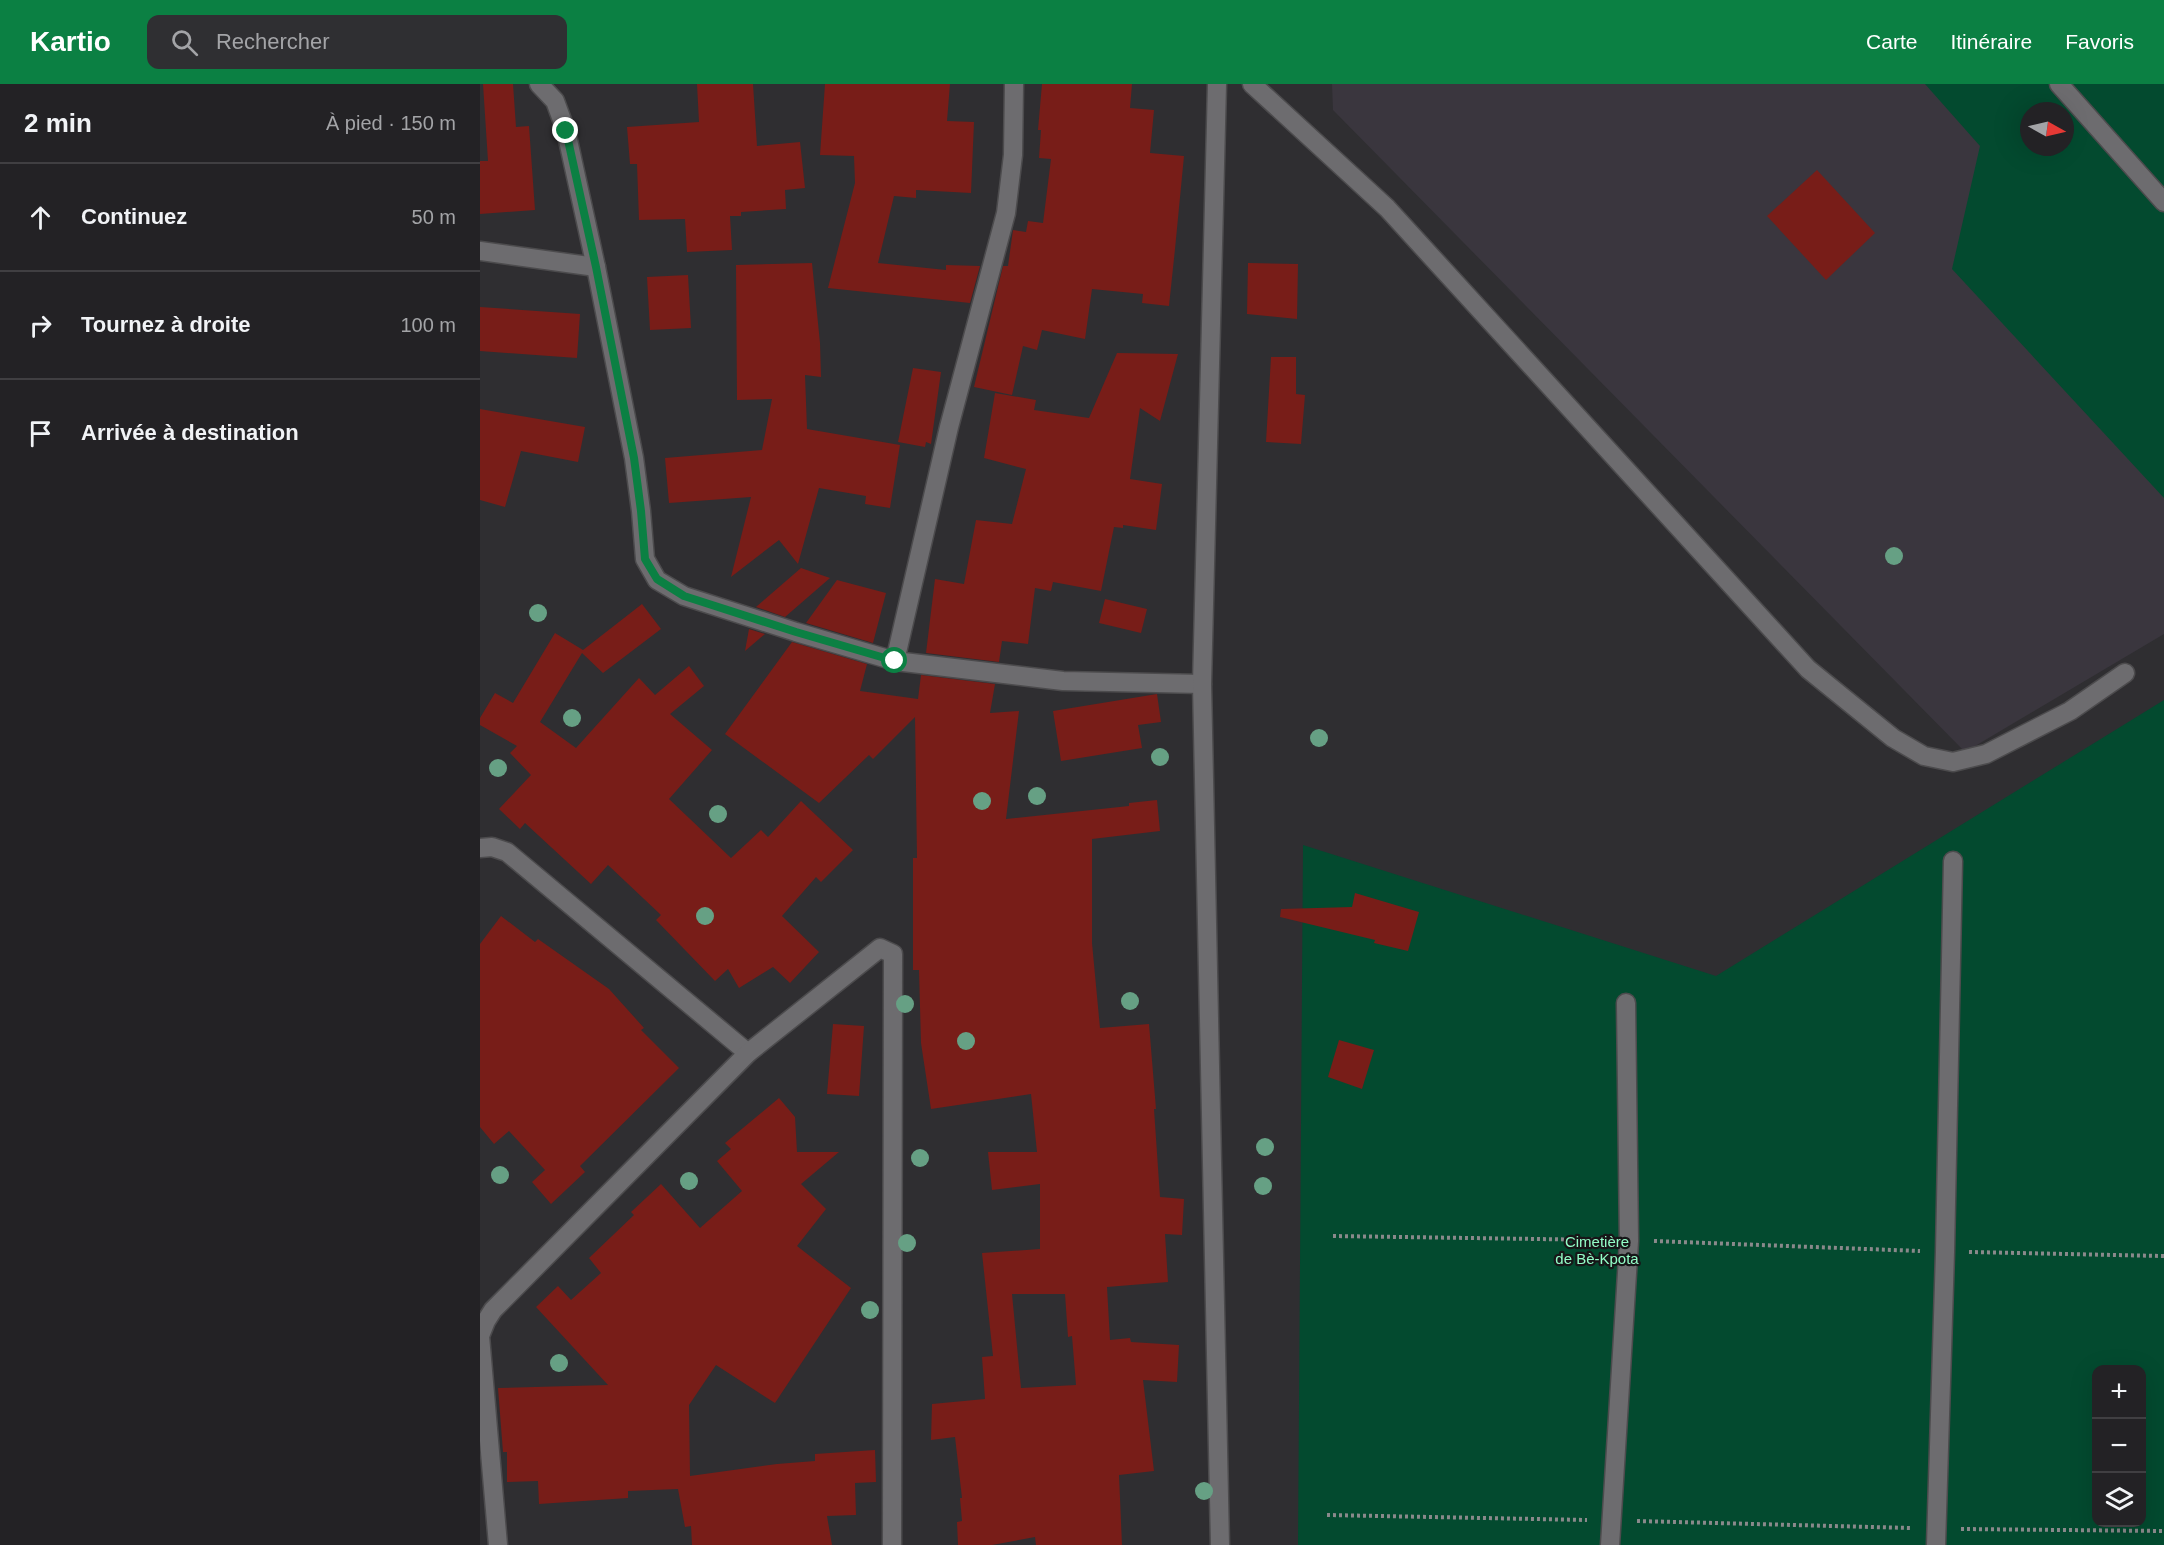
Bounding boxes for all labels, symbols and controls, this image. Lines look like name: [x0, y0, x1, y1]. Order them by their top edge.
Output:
search box: [147, 15, 567, 69]
text: Kartio: [30, 26, 111, 57]
icon: search: [168, 26, 201, 59]
text: Rechercher: [216, 29, 330, 54]
text: Carte: [1866, 30, 1917, 53]
text: Itinéraire: [1950, 30, 2032, 53]
text: Favoris: [2065, 30, 2134, 53]
north arrow: [2020, 102, 2074, 156]
text: 2 min: [24, 108, 92, 138]
text: À pied · 150 m: [326, 112, 456, 134]
route end: [552, 117, 578, 143]
icon: ahead: [24, 201, 57, 234]
text: Continuez: [81, 204, 187, 229]
text: 50 m: [412, 206, 456, 228]
icon: right: [24, 309, 57, 342]
text: Tournez à droite: [81, 312, 251, 337]
text: 100 m: [400, 314, 456, 336]
icon: arrive: [24, 417, 57, 450]
text: Arrivée à destination: [81, 420, 299, 445]
route start: [881, 647, 907, 673]
park label: Cimetière de Bè-Kpota: [1555, 1233, 1639, 1267]
map controls: [2092, 1365, 2146, 1527]
button: +: [2092, 1365, 2146, 1419]
button: −: [2092, 1419, 2146, 1473]
button: layers: [2092, 1473, 2146, 1527]

